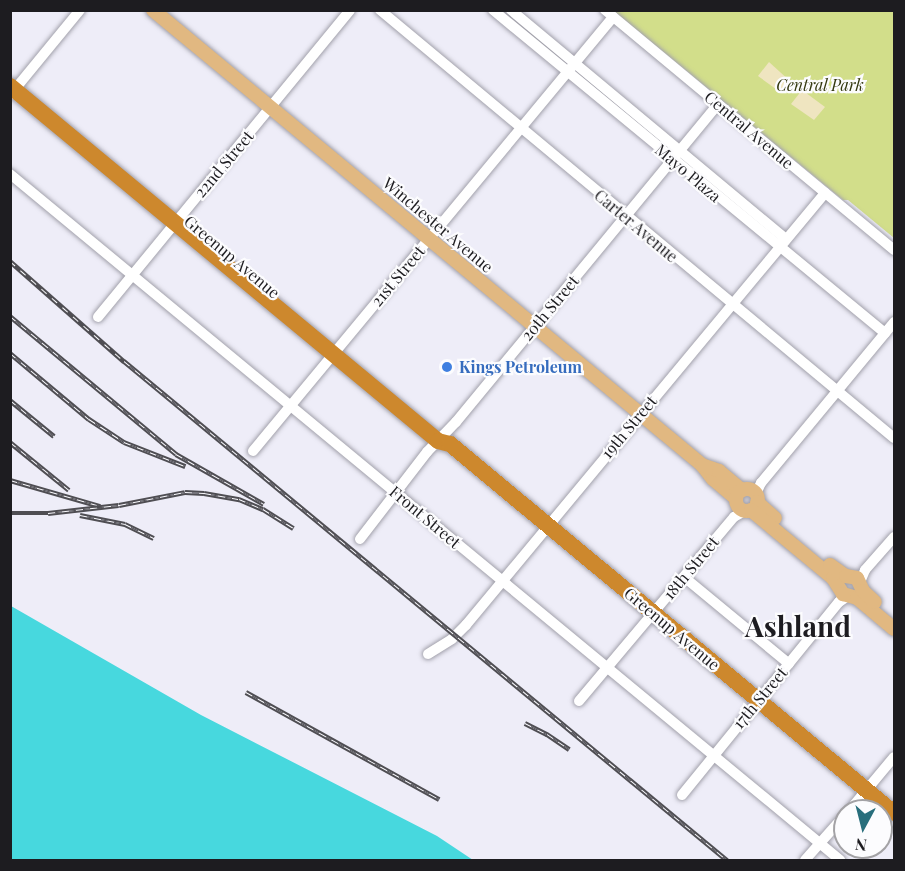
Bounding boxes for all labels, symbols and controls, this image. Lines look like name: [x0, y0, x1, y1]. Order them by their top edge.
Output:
park label: Central Park: [776, 75, 864, 95]
street label: Central Avenue: [700, 87, 798, 173]
street label: 22nd Street: [191, 127, 257, 201]
street label: Mayo Plaza: [651, 140, 725, 206]
street label: Winchester Avenue: [379, 173, 497, 277]
street label: Carter Avenue: [590, 185, 682, 267]
street label: Greenup Avenue: [180, 211, 284, 303]
street label: 21st Street: [367, 242, 429, 310]
street label: 20th Street: [517, 271, 583, 345]
place label: Kings Petroleum: [459, 357, 582, 377]
marker: Kings Petroleum: [440, 360, 454, 374]
street label: 19th Street: [597, 392, 661, 462]
street label: Front Street: [386, 482, 464, 552]
street label: 18th Street: [659, 533, 723, 603]
street label: Greenup Avenue: [620, 583, 724, 675]
district label: Ashland: [745, 609, 851, 643]
street label: 17th Street: [729, 663, 791, 733]
north arrow: [833, 799, 893, 859]
text: N: [854, 834, 868, 857]

